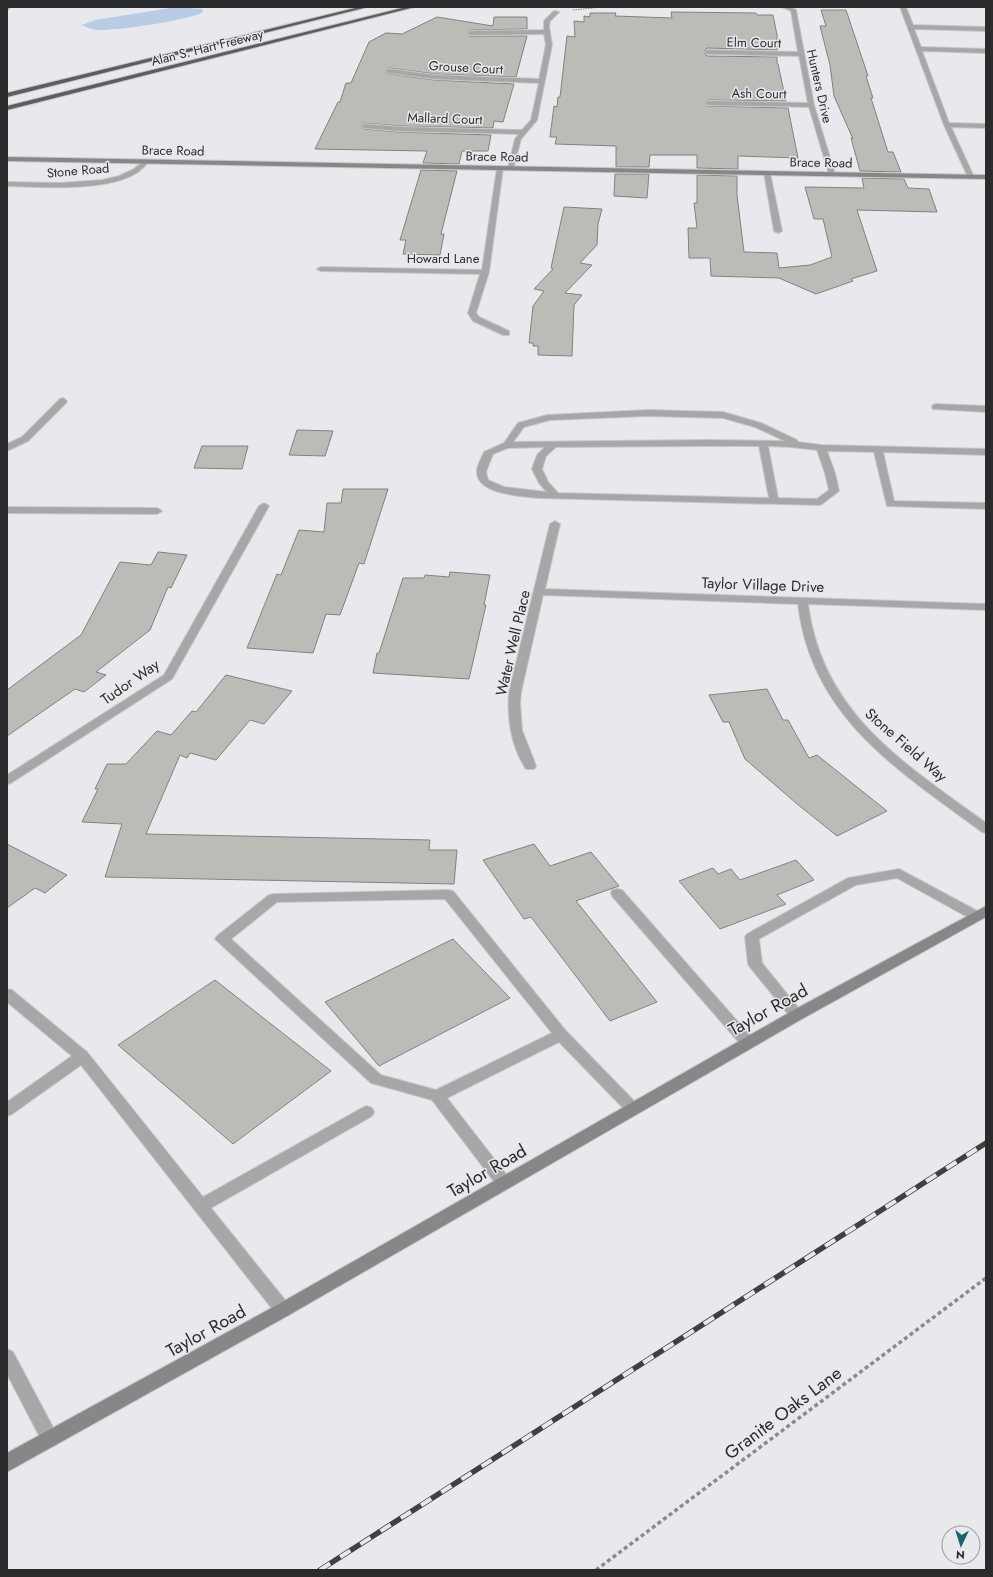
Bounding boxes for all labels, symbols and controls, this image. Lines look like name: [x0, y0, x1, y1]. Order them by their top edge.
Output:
street label: Alan S. Hart Freeway: [149, 24, 265, 71]
street label: Elm Court: [727, 33, 782, 52]
street label: Hunters Drive: [802, 47, 837, 125]
street label: Grouse Court: [428, 56, 505, 79]
street label: Ash Court: [731, 84, 788, 103]
street label: Mallard Court: [407, 108, 484, 129]
street label: Brace Road: [141, 140, 205, 161]
street label: Brace Road: [465, 146, 529, 167]
street label: Brace Road: [789, 152, 853, 173]
street label: Stone Road: [46, 158, 110, 183]
street label: Howard Lane: [407, 249, 480, 268]
street label: Taylor Village Drive: [701, 572, 825, 598]
street label: Water Well Place: [490, 588, 536, 698]
street label: Tudor Way: [96, 654, 164, 710]
street label: Stone Field Way: [860, 703, 952, 787]
street label: Taylor Road: [723, 977, 813, 1043]
street label: Taylor Road: [443, 1138, 531, 1204]
street label: Taylor Road: [161, 1298, 251, 1364]
street label: Granite Oaks Lane: [719, 1360, 847, 1466]
north arrow: [941, 1525, 981, 1565]
text: N: [955, 1547, 965, 1563]

